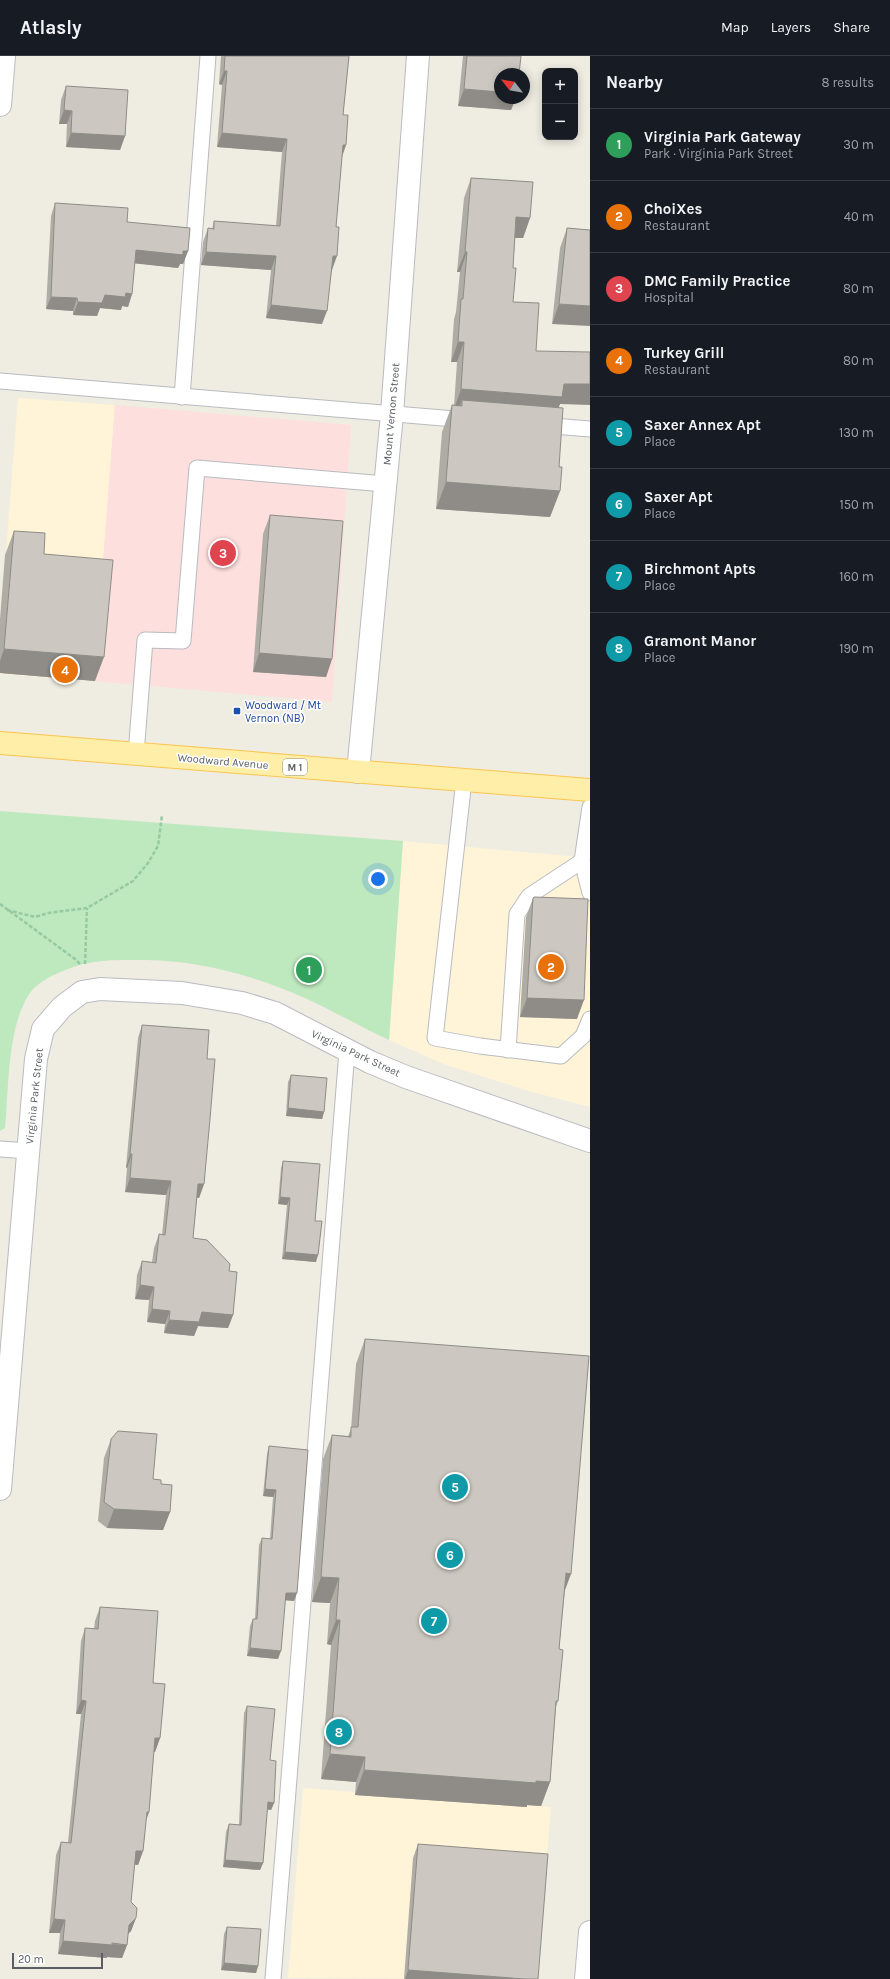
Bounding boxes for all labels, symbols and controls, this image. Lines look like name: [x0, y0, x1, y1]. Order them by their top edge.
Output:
text: Atlasly: [20, 17, 82, 39]
text: Map: [721, 19, 749, 36]
text: Layers: [771, 19, 811, 36]
text: Share: [833, 19, 870, 36]
north arrow: [494, 68, 530, 104]
map controls: [542, 68, 578, 140]
button: +: [542, 68, 578, 104]
text: Nearby: [606, 72, 663, 92]
text: 8 results: [821, 75, 874, 90]
button: −: [542, 104, 578, 140]
text: Virginia Park Gateway: [644, 128, 801, 146]
text: 1: [617, 137, 621, 152]
text: 30 m: [843, 137, 874, 152]
text: Park · Virginia Park Street: [644, 146, 793, 161]
text: ChoiXes: [644, 200, 702, 218]
text: 2: [615, 209, 623, 224]
text: 40 m: [844, 209, 874, 224]
text: Restaurant: [644, 218, 710, 233]
text: DMC Family Practice: [644, 272, 790, 290]
text: 3: [615, 281, 623, 296]
text: 80 m: [843, 281, 874, 296]
text: Hospital: [644, 290, 694, 305]
text: Turkey Grill: [644, 344, 724, 362]
text: 4: [615, 353, 623, 368]
text: 80 m: [843, 353, 874, 368]
street label: Mount Vernon Street: [381, 362, 402, 466]
text: Restaurant: [644, 362, 710, 377]
text: Saxer Annex Apt: [644, 416, 761, 434]
text: 5: [615, 425, 623, 440]
text: 130 m: [839, 425, 874, 440]
text: Place: [644, 434, 675, 449]
text: Saxer Apt: [644, 488, 713, 506]
text: 6: [615, 497, 623, 512]
text: 150 m: [839, 497, 874, 512]
text: Place: [644, 506, 675, 521]
pin: 3: [210, 538, 236, 568]
text: Birchmont Apts: [644, 560, 756, 578]
text: 7: [616, 569, 622, 584]
text: 160 m: [839, 569, 874, 584]
text: Place: [644, 578, 675, 593]
text: Gramont Manor: [644, 632, 756, 650]
text: 8: [615, 641, 623, 656]
text: 190 m: [839, 641, 874, 656]
text: Place: [644, 650, 675, 665]
pin: 4: [52, 655, 78, 685]
place label: Woodward / Mt Vernon (NB): [245, 699, 321, 725]
marker: Woodward / Mt Vernon (NB): [232, 706, 242, 716]
street label: Woodward Avenue: [177, 751, 269, 772]
road number: M 1: [283, 759, 307, 775]
your location: [368, 869, 388, 889]
pin: 2: [538, 952, 564, 982]
pin: 1: [296, 955, 322, 985]
street label: Virginia Park Street: [309, 1027, 402, 1080]
street label: Virginia Park Street: [23, 1047, 46, 1145]
pin: 5: [442, 1472, 468, 1502]
pin: 6: [437, 1540, 463, 1570]
pin: 7: [421, 1606, 447, 1636]
pin: 8: [326, 1717, 352, 1747]
scale bar: [12, 1951, 103, 1970]
text: 20 m: [18, 1953, 44, 1966]

